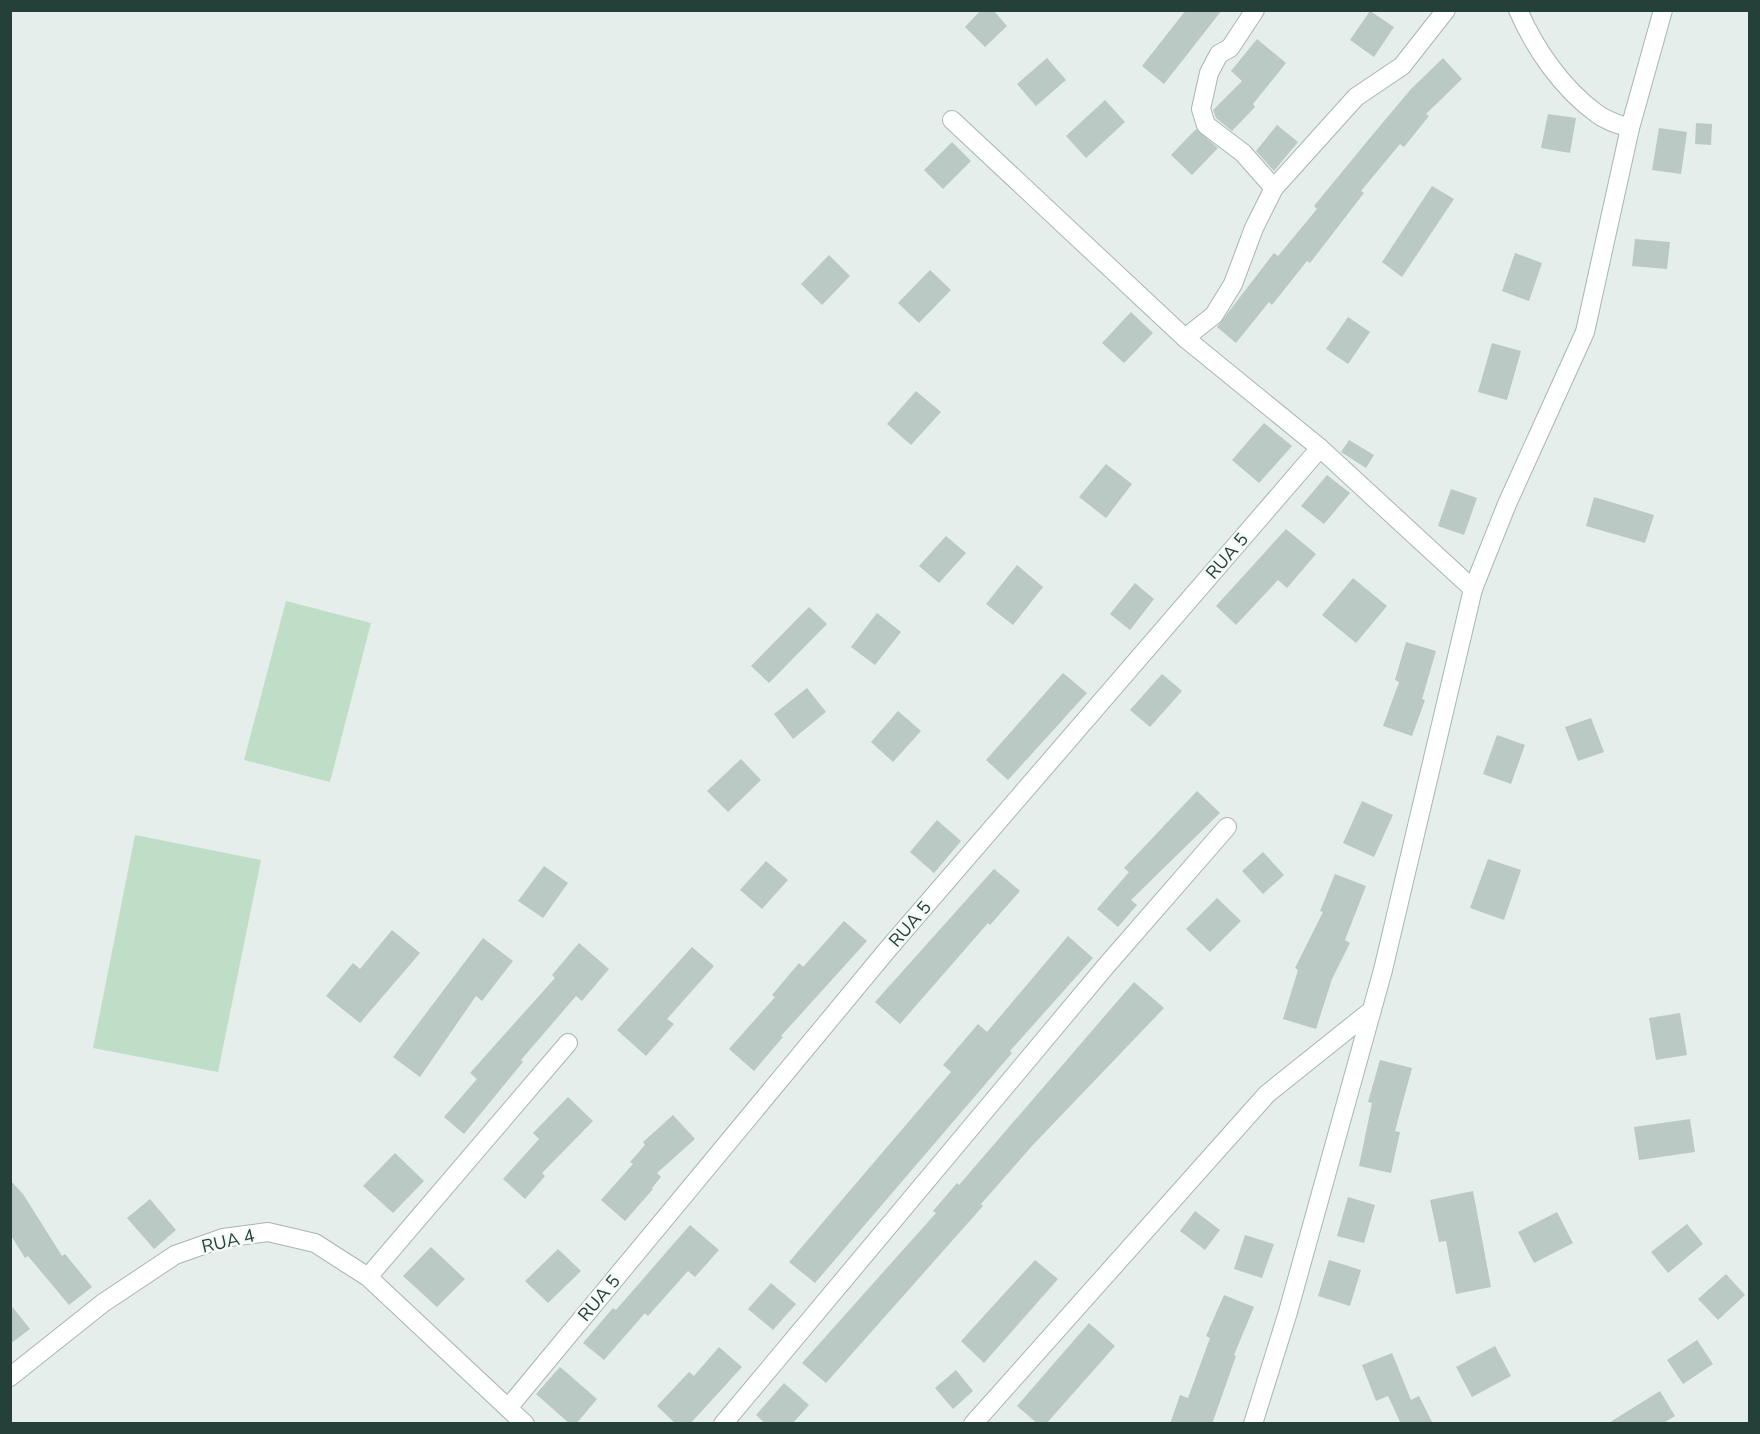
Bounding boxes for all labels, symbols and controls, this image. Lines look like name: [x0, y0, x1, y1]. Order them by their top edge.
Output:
street label: RUA 5: [1200, 528, 1254, 584]
street label: RUA 5: [883, 896, 937, 952]
street label: RUA 4: [199, 1223, 257, 1259]
street label: RUA 5: [573, 1270, 625, 1326]

